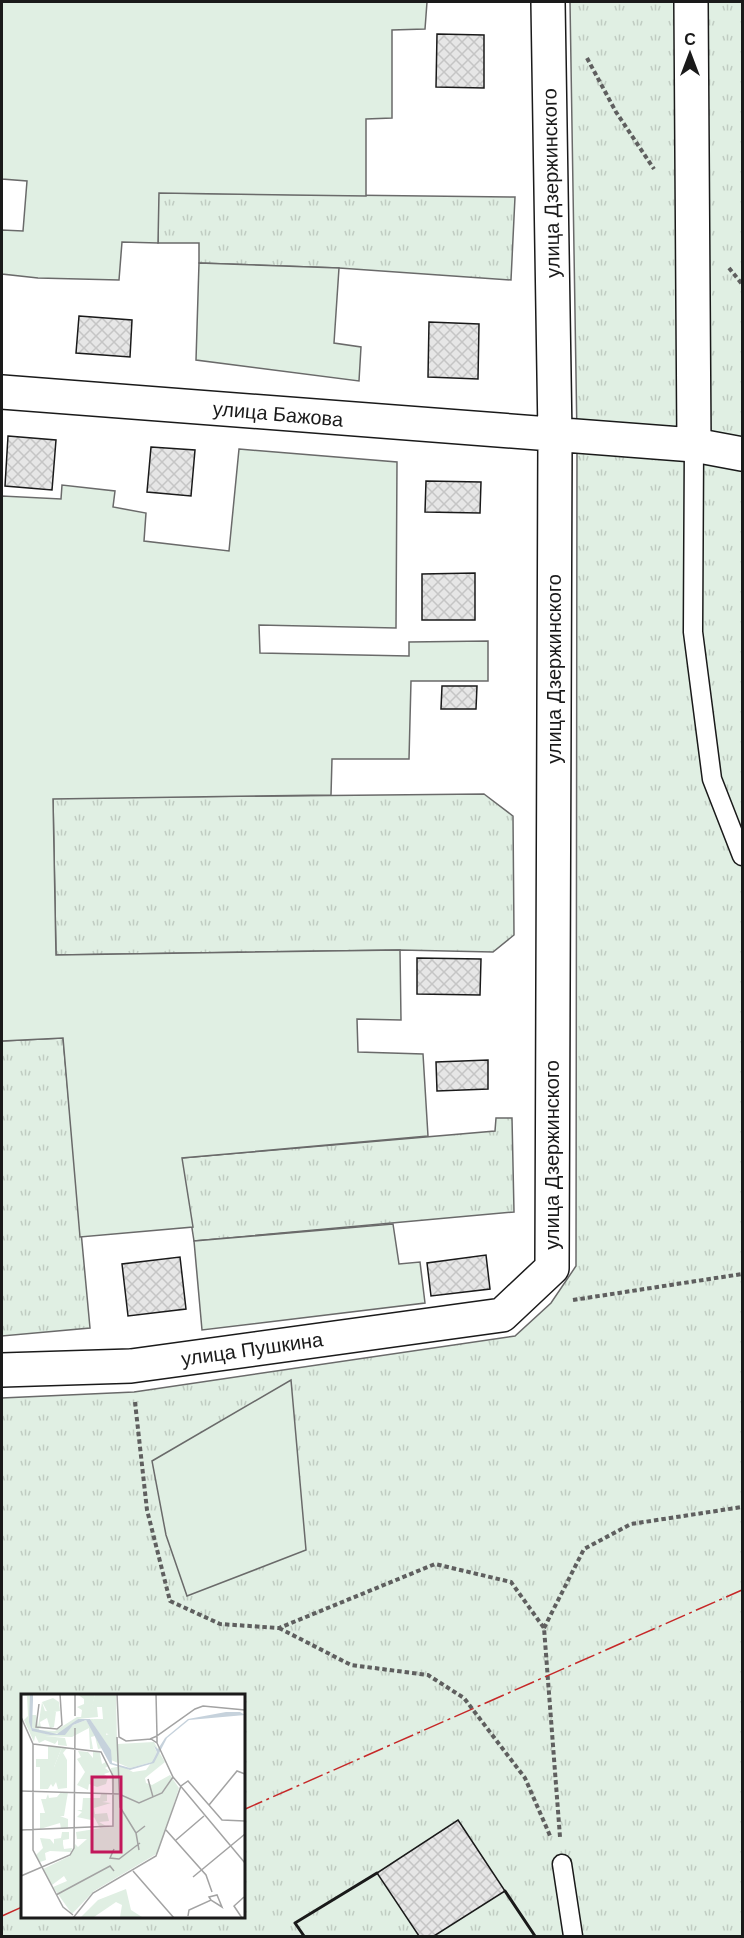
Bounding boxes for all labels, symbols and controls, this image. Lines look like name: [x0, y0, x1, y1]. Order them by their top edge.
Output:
north arrow: [660, 24, 720, 84]
text: С: [684, 31, 696, 48]
street label: улица Дзержинского: [538, 88, 564, 278]
street label: улица Бажова: [212, 397, 345, 431]
street label: улица Дзержинского: [543, 574, 565, 764]
street label: улица Дзержинского: [541, 1060, 563, 1250]
street label: улица Пушкина: [180, 1328, 325, 1370]
inset map: [21, 1694, 244, 1917]

